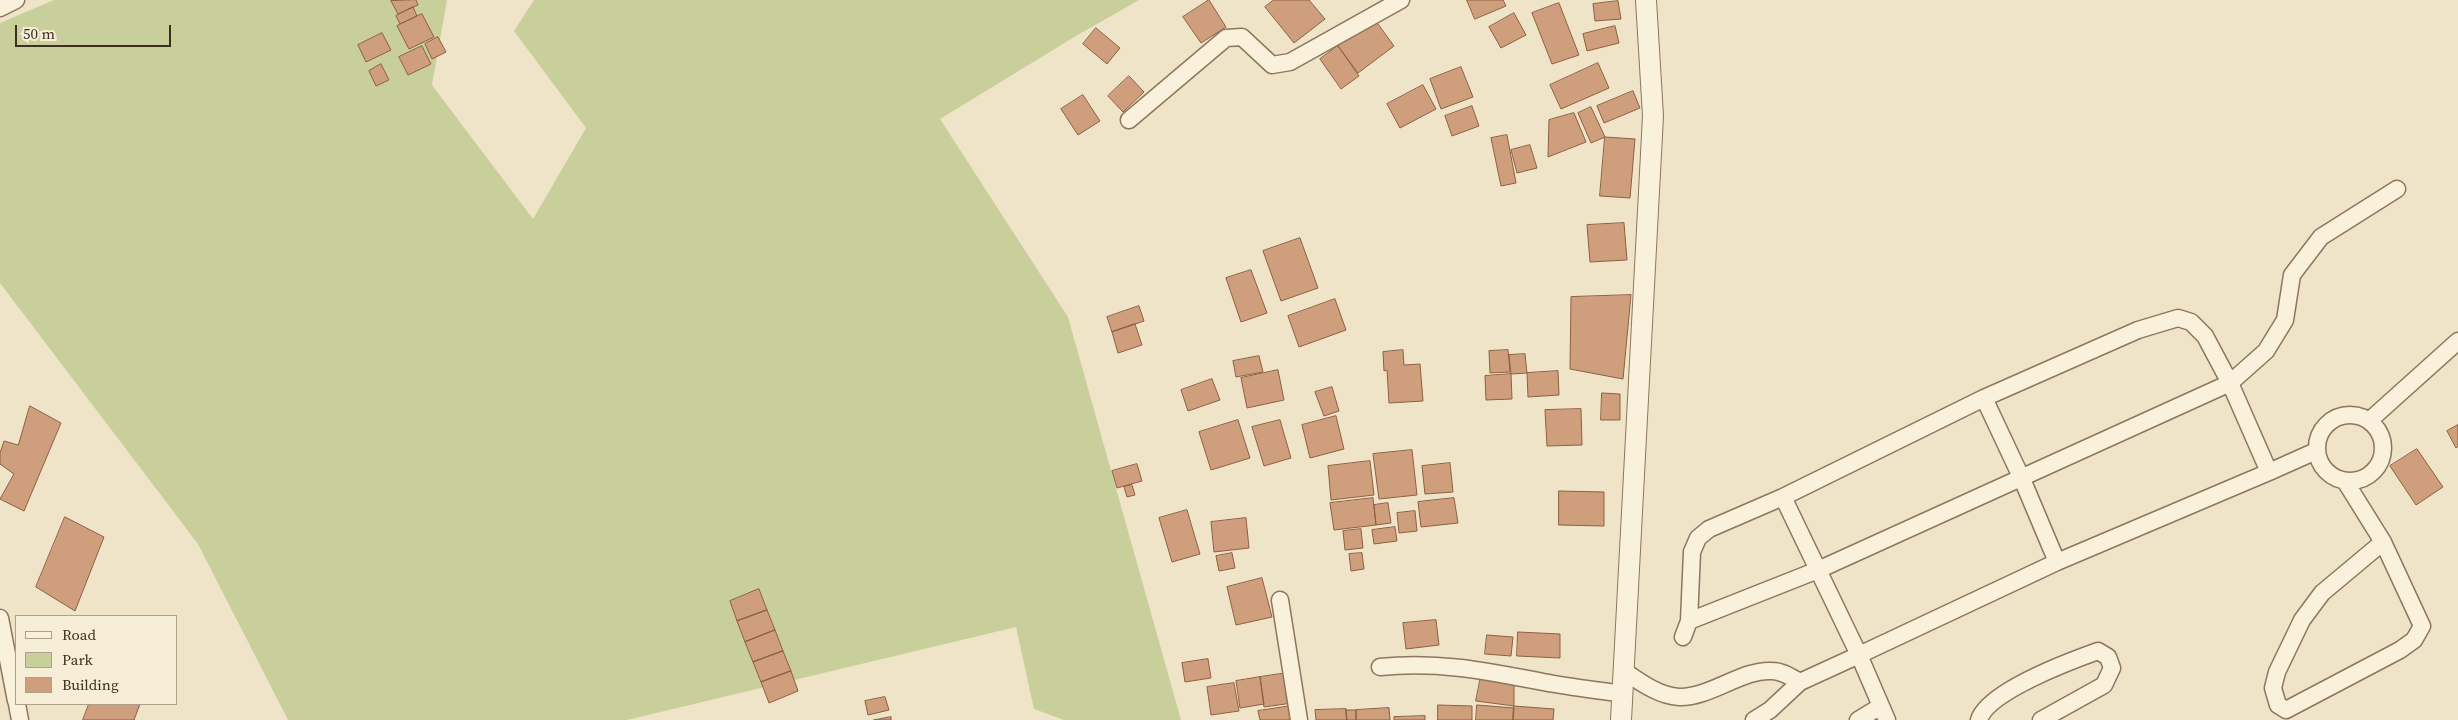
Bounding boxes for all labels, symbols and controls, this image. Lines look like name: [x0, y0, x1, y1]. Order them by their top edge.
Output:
scale bar: [18, 15, 174, 47]
text: 50 m: [23, 23, 55, 44]
legend: [15, 615, 178, 705]
text: Road: [62, 624, 96, 645]
text: Park: [62, 649, 93, 670]
text: Building: [62, 674, 119, 695]

